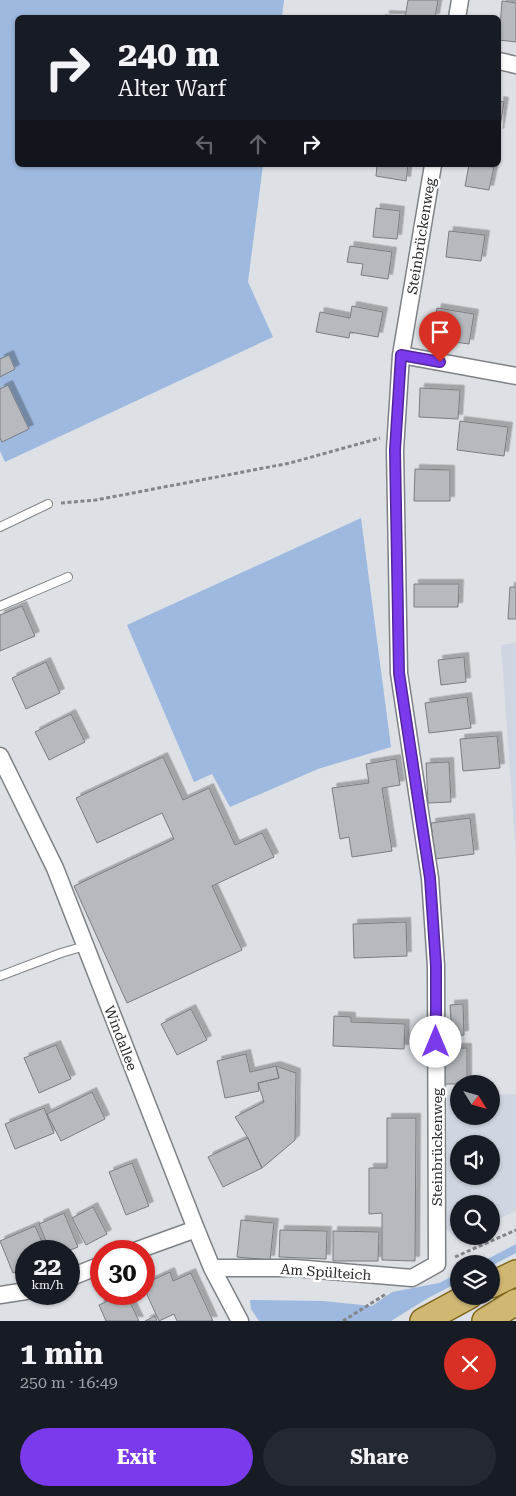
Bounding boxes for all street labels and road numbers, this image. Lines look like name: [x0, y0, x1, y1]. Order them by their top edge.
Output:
street label: Steinbrückenweg: [404, 176, 438, 296]
street label: Windallee: [101, 1003, 141, 1073]
street label: Steinbrückenweg: [429, 1088, 445, 1206]
street label: Am Spülteich: [280, 1261, 372, 1283]

